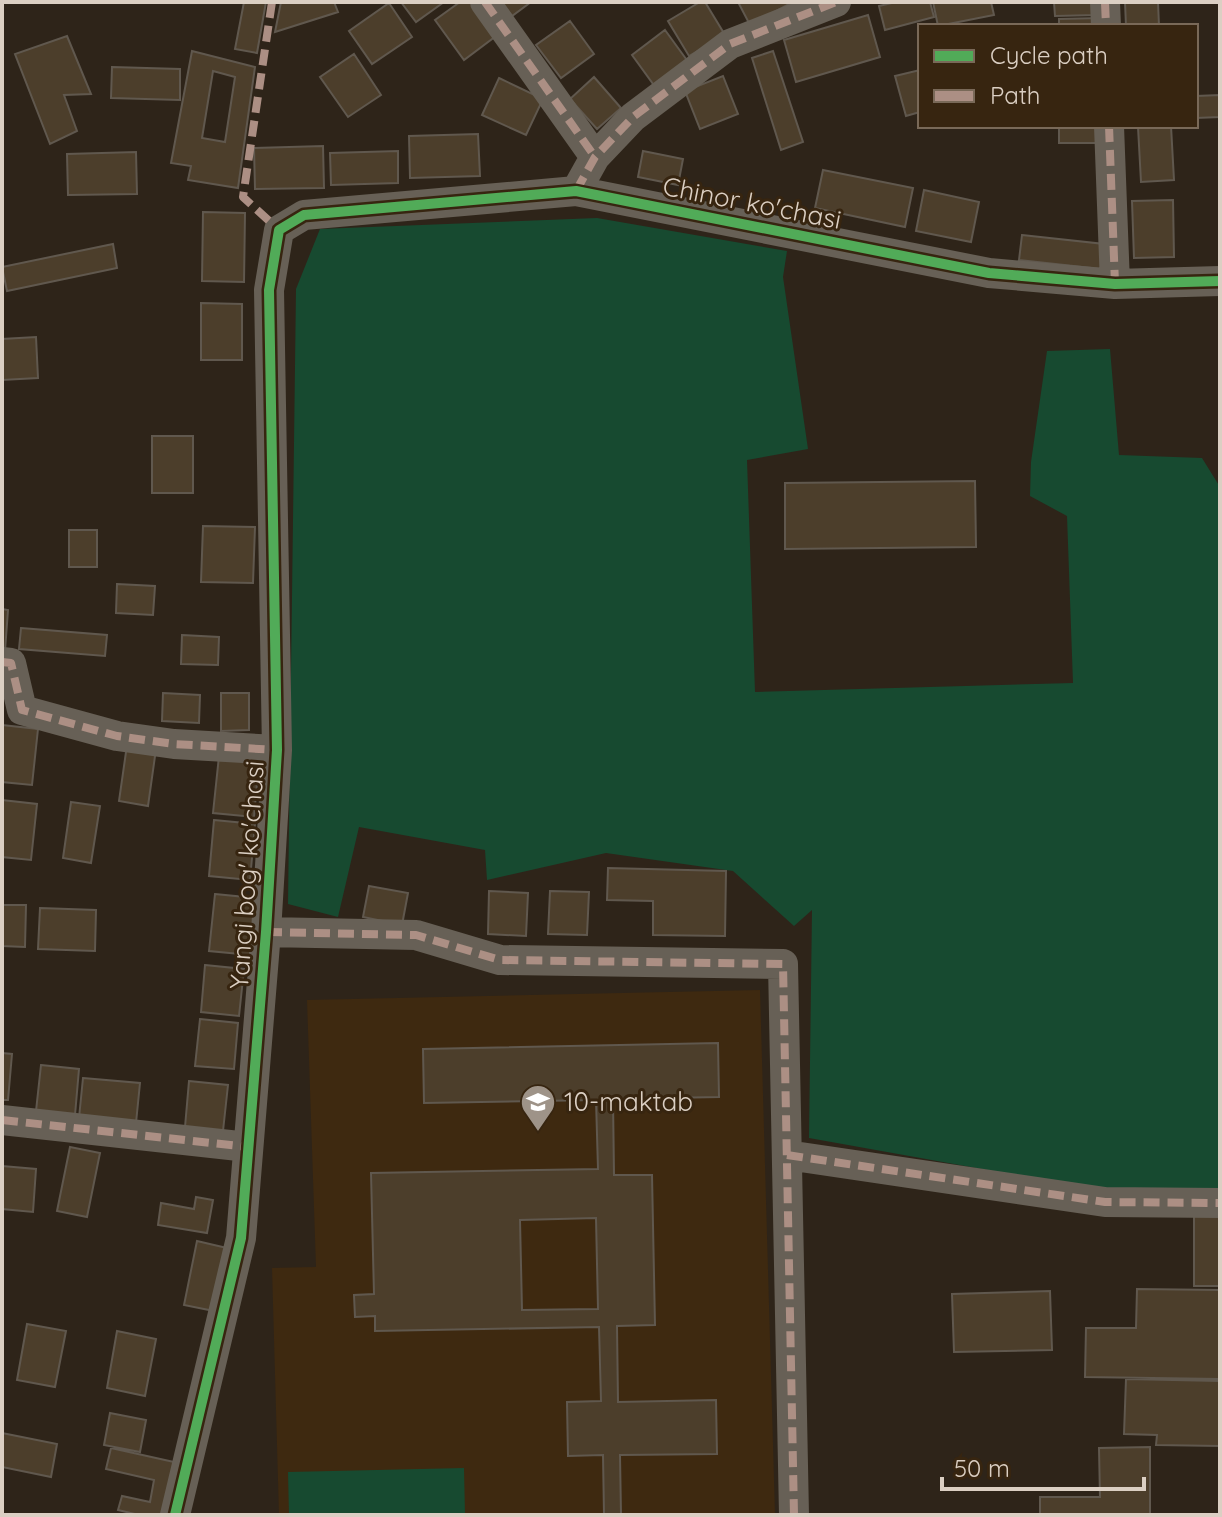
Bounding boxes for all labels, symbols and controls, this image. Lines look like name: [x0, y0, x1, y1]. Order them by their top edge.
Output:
legend: [918, 24, 1198, 128]
text: Cycle path: [990, 40, 1108, 70]
text: Path: [990, 80, 1041, 110]
street label: Chinor ko'chasi: [660, 169, 844, 236]
street label: Yangi bog' ko'chasi: [222, 760, 271, 990]
school or university icon: 10-maktab: [519, 1083, 557, 1133]
place label: 10-maktab: [564, 1085, 693, 1118]
scale bar: [942, 1441, 1144, 1491]
text: 50 m: [954, 1453, 1010, 1483]

